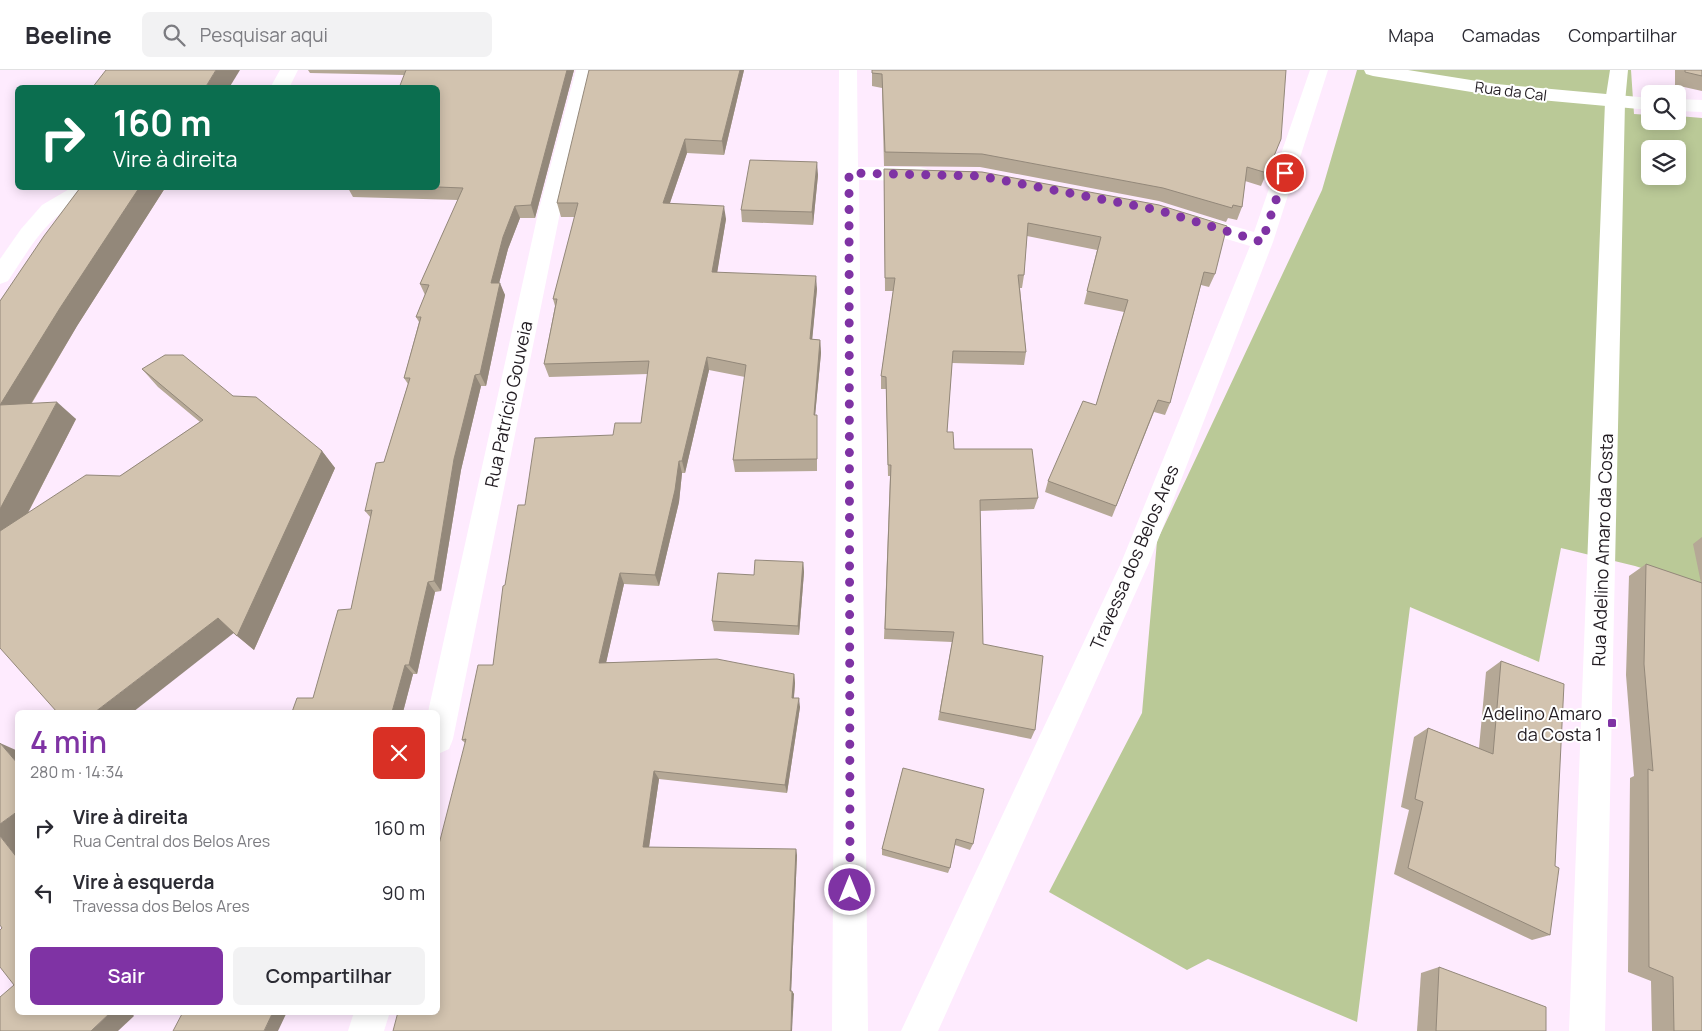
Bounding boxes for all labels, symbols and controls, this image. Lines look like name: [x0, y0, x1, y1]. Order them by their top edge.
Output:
search box: [142, 12, 492, 57]
text: Beeline: [25, 18, 112, 51]
icon: search: [160, 21, 188, 49]
text: Pesquisar aqui: [200, 22, 328, 48]
text: Mapa: [1388, 23, 1434, 47]
text: Camadas: [1462, 23, 1540, 47]
text: Compartilhar: [1568, 23, 1677, 47]
street label: Rua da Cal: [1474, 76, 1548, 106]
map controls: [1641, 85, 1686, 185]
button: search: [1641, 85, 1686, 130]
text: 160 m: [113, 99, 212, 147]
icon: right: [30, 105, 95, 170]
button: layers: [1641, 140, 1686, 185]
text: Vire à direita: [113, 144, 237, 174]
pin: [1264, 152, 1306, 194]
icon: arrive: [1271, 159, 1299, 187]
street label: Rua Patrício Gouveia: [479, 319, 537, 489]
street label: Rua Adelino Amaro da Costa: [1586, 433, 1618, 667]
street label: Travessa dos Belos Ares: [1084, 461, 1184, 653]
place label: Adelino Amaro da Costa 1: [1483, 701, 1602, 746]
marker: Adelino Amaro da Costa 1: [1606, 717, 1618, 729]
text: 4 min: [30, 721, 107, 762]
button: close: [373, 727, 425, 779]
text: 280 m · 14:34: [30, 761, 124, 783]
text: Vire à direita: [73, 804, 188, 830]
icon: right: [30, 814, 58, 842]
text: 160 m: [374, 815, 425, 841]
text: Rua Central dos Belos Ares: [73, 830, 270, 852]
position arrow: [823, 863, 875, 915]
text: Vire à esquerda: [73, 869, 214, 895]
icon: left: [30, 879, 58, 907]
text: 90 m: [382, 880, 425, 906]
text: Travessa dos Belos Ares: [73, 895, 250, 917]
button: Sair: [30, 947, 223, 1005]
button: Compartilhar: [233, 947, 425, 1005]

